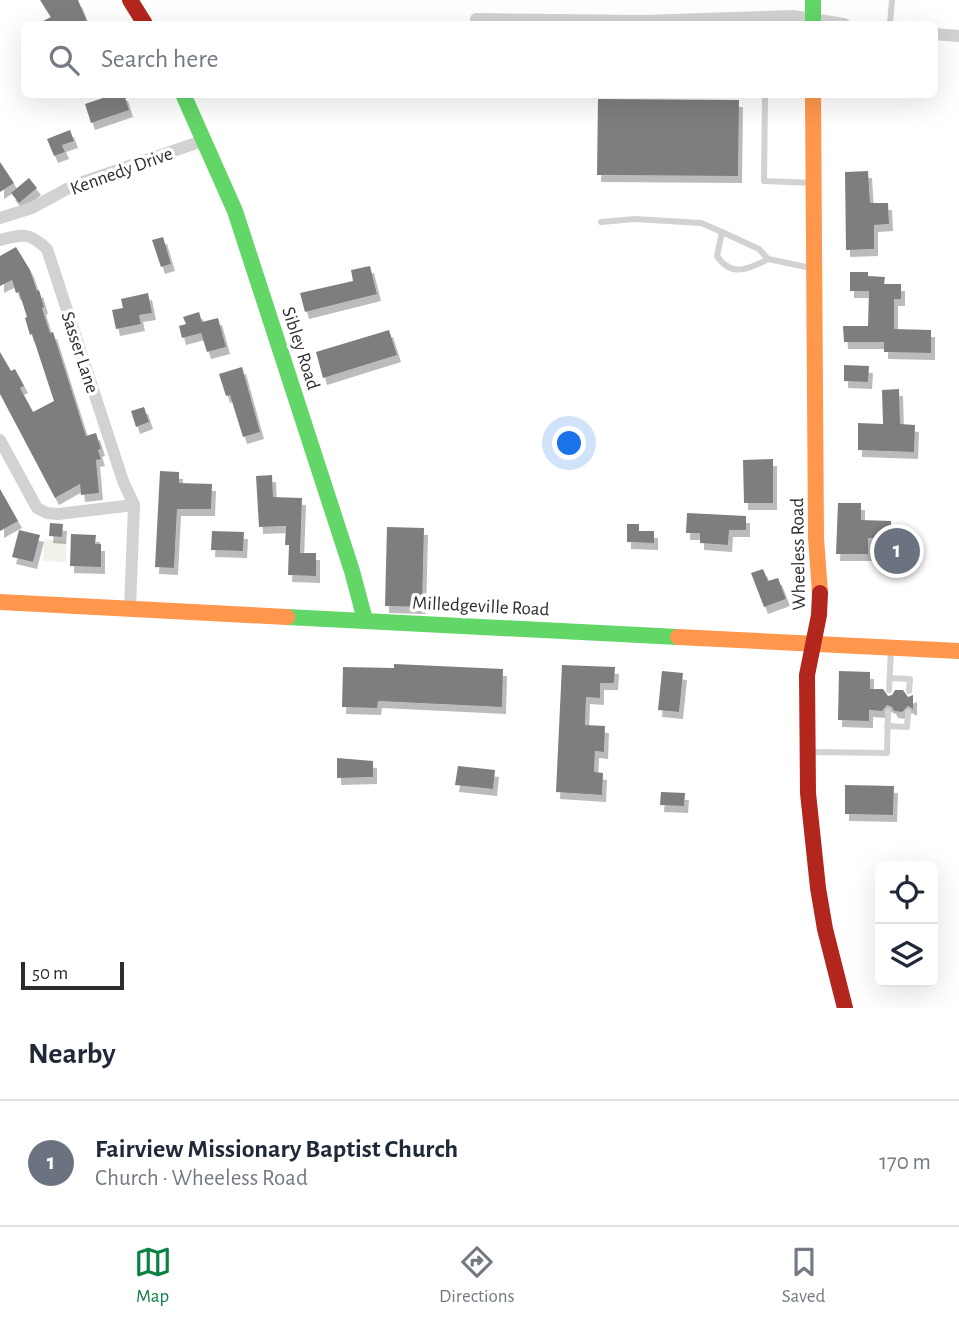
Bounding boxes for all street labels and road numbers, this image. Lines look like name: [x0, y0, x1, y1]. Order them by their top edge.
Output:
street label: Kennedy Drive: [68, 144, 175, 199]
street label: Sibley Road: [278, 305, 323, 392]
street label: Sasser Lane: [57, 309, 102, 396]
street label: Wheeless Road: [788, 497, 809, 610]
street label: Milledgeville Road: [412, 593, 550, 620]

